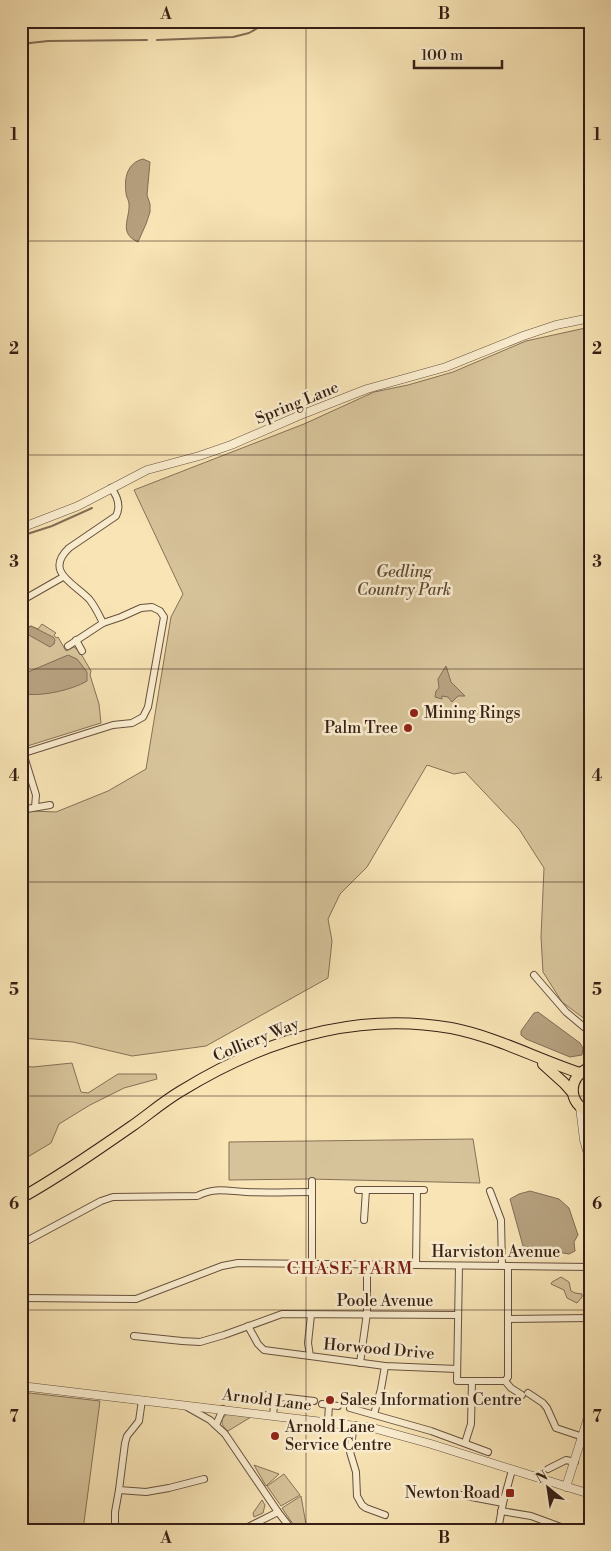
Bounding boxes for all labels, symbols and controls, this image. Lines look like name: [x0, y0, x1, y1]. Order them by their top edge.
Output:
text: A: [159, 4, 172, 24]
text: B: [438, 4, 450, 24]
scale bar: [414, 38, 501, 70]
text: 100 m: [421, 46, 463, 65]
text: 1: [10, 125, 18, 145]
text: 1: [593, 125, 601, 145]
text: 2: [9, 339, 19, 359]
text: 2: [592, 339, 602, 359]
street label: Spring Lane: [252, 377, 342, 429]
text: 3: [9, 552, 19, 572]
text: 3: [592, 552, 602, 572]
park label: Gedling Country Park: [357, 562, 451, 600]
place label: Mining Rings: [424, 703, 521, 723]
marker: Mining Rings: [408, 707, 420, 719]
place label: Palm Tree: [324, 718, 398, 738]
marker: Palm Tree: [402, 722, 414, 734]
text: 4: [9, 766, 20, 786]
text: 4: [592, 766, 603, 786]
text: 5: [9, 980, 19, 1000]
text: 5: [592, 980, 602, 1000]
street label: Colliery Way: [210, 1014, 302, 1066]
text: 6: [9, 1194, 19, 1214]
text: 6: [592, 1194, 602, 1214]
street label: Harviston Avenue: [432, 1242, 560, 1262]
district label: CHASE FARM: [287, 1257, 413, 1280]
street label: Poole Avenue: [337, 1291, 433, 1311]
street label: Horwood Drive: [323, 1334, 435, 1364]
street label: Arnold Lane: [220, 1384, 313, 1415]
place label: Sales Information Centre: [340, 1390, 522, 1410]
marker: Sales Information Centre: [324, 1394, 336, 1406]
text: 7: [9, 1407, 19, 1427]
text: 7: [592, 1407, 602, 1427]
place label: Arnold Lane Service Centre: [284, 1417, 392, 1455]
marker: Arnold Lane Service Centre: [269, 1430, 281, 1442]
north arrow: [524, 1464, 574, 1514]
text: N: [533, 1467, 551, 1488]
place label: Newton Road: [405, 1483, 500, 1503]
marker: Newton Road: [504, 1487, 516, 1499]
text: A: [159, 1528, 172, 1548]
text: B: [438, 1528, 450, 1548]

